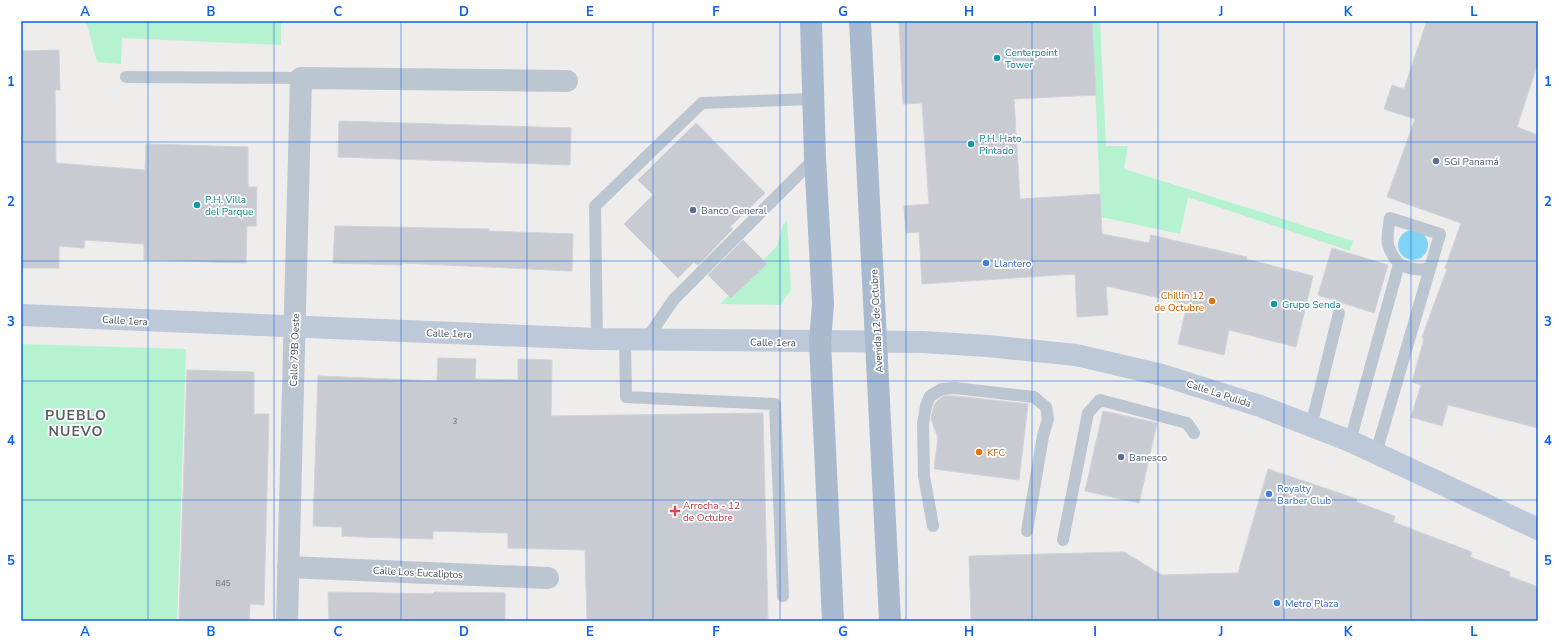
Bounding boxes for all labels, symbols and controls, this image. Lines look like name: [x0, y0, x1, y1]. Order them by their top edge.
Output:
text: A: [80, 3, 90, 21]
text: B: [207, 3, 216, 21]
text: C: [334, 3, 343, 21]
text: D: [459, 3, 469, 21]
text: E: [586, 3, 594, 21]
text: F: [712, 3, 720, 21]
text: G: [838, 3, 848, 21]
text: H: [964, 3, 974, 21]
text: I: [1093, 3, 1097, 21]
text: J: [1218, 3, 1223, 21]
text: K: [1344, 3, 1353, 21]
text: L: [1470, 3, 1478, 21]
place label: Centerpoint Tower: [1005, 46, 1058, 72]
marker: Centerpoint Tower: [992, 53, 1002, 63]
text: 1: [7, 73, 15, 91]
text: 1: [1544, 73, 1552, 91]
place label: P.H. Hato Pintado: [979, 132, 1022, 158]
marker: P.H. Hato Pintado: [966, 139, 976, 149]
place label: SGI Panamá: [1444, 155, 1499, 169]
marker: SGI Panamá: [1431, 156, 1441, 166]
text: 2: [7, 193, 15, 211]
place label: P.H. Villa del Parque: [205, 193, 253, 219]
text: 2: [1544, 193, 1552, 211]
marker: P.H. Villa del Parque: [192, 200, 202, 210]
place label: Banco General: [701, 204, 767, 218]
marker: Banco General: [688, 205, 698, 215]
place label: Llantero: [994, 257, 1032, 271]
marker: Llantero: [981, 258, 991, 268]
street label: Avenida 12 de Octubre: [867, 269, 887, 373]
place label: Chillin 12 de Octubre: [1154, 289, 1204, 315]
marker: Chillin 12 de Octubre: [1207, 296, 1217, 306]
place label: Grupo Senda: [1282, 298, 1341, 312]
marker: Grupo Senda: [1269, 299, 1279, 309]
text: 3: [7, 313, 15, 331]
street label: Calle 1era: [102, 313, 148, 329]
street label: Calle 79B Oeste: [287, 313, 303, 387]
text: 3: [1544, 313, 1552, 331]
street label: Calle 1era: [426, 326, 472, 342]
street label: Calle 1era: [750, 336, 796, 350]
street label: Calle La Pulida: [1185, 377, 1253, 411]
district label: PUEBLO NUEVO: [45, 406, 107, 441]
house number: 3: [453, 416, 458, 427]
text: 4: [7, 432, 15, 450]
text: 4: [1544, 432, 1552, 450]
place label: KFC: [987, 446, 1006, 460]
marker: KFC: [974, 447, 984, 457]
place label: Banesco: [1129, 451, 1167, 465]
marker: Banesco: [1116, 452, 1126, 462]
place label: Royalty Barber Club: [1277, 482, 1331, 508]
marker: Royalty Barber Club: [1264, 489, 1274, 499]
place label: Arrocha - 12 de Octubre: [683, 499, 740, 525]
marker: Arrocha - 12 de Octubre: [670, 506, 680, 516]
text: 5: [7, 552, 15, 570]
text: 5: [1544, 552, 1552, 570]
street label: Calle Los Eucaliptos: [373, 564, 464, 582]
house number: B45: [215, 578, 231, 589]
place label: Metro Plaza: [1285, 597, 1338, 611]
marker: Metro Plaza: [1272, 598, 1282, 608]
text: A: [80, 623, 90, 641]
text: B: [207, 623, 216, 641]
text: C: [334, 623, 343, 641]
text: D: [459, 623, 469, 641]
text: E: [586, 623, 594, 641]
text: F: [712, 623, 720, 641]
text: G: [838, 623, 848, 641]
text: H: [964, 623, 974, 641]
text: I: [1093, 623, 1097, 641]
text: J: [1218, 623, 1223, 641]
text: K: [1344, 623, 1353, 641]
text: L: [1470, 623, 1478, 641]

